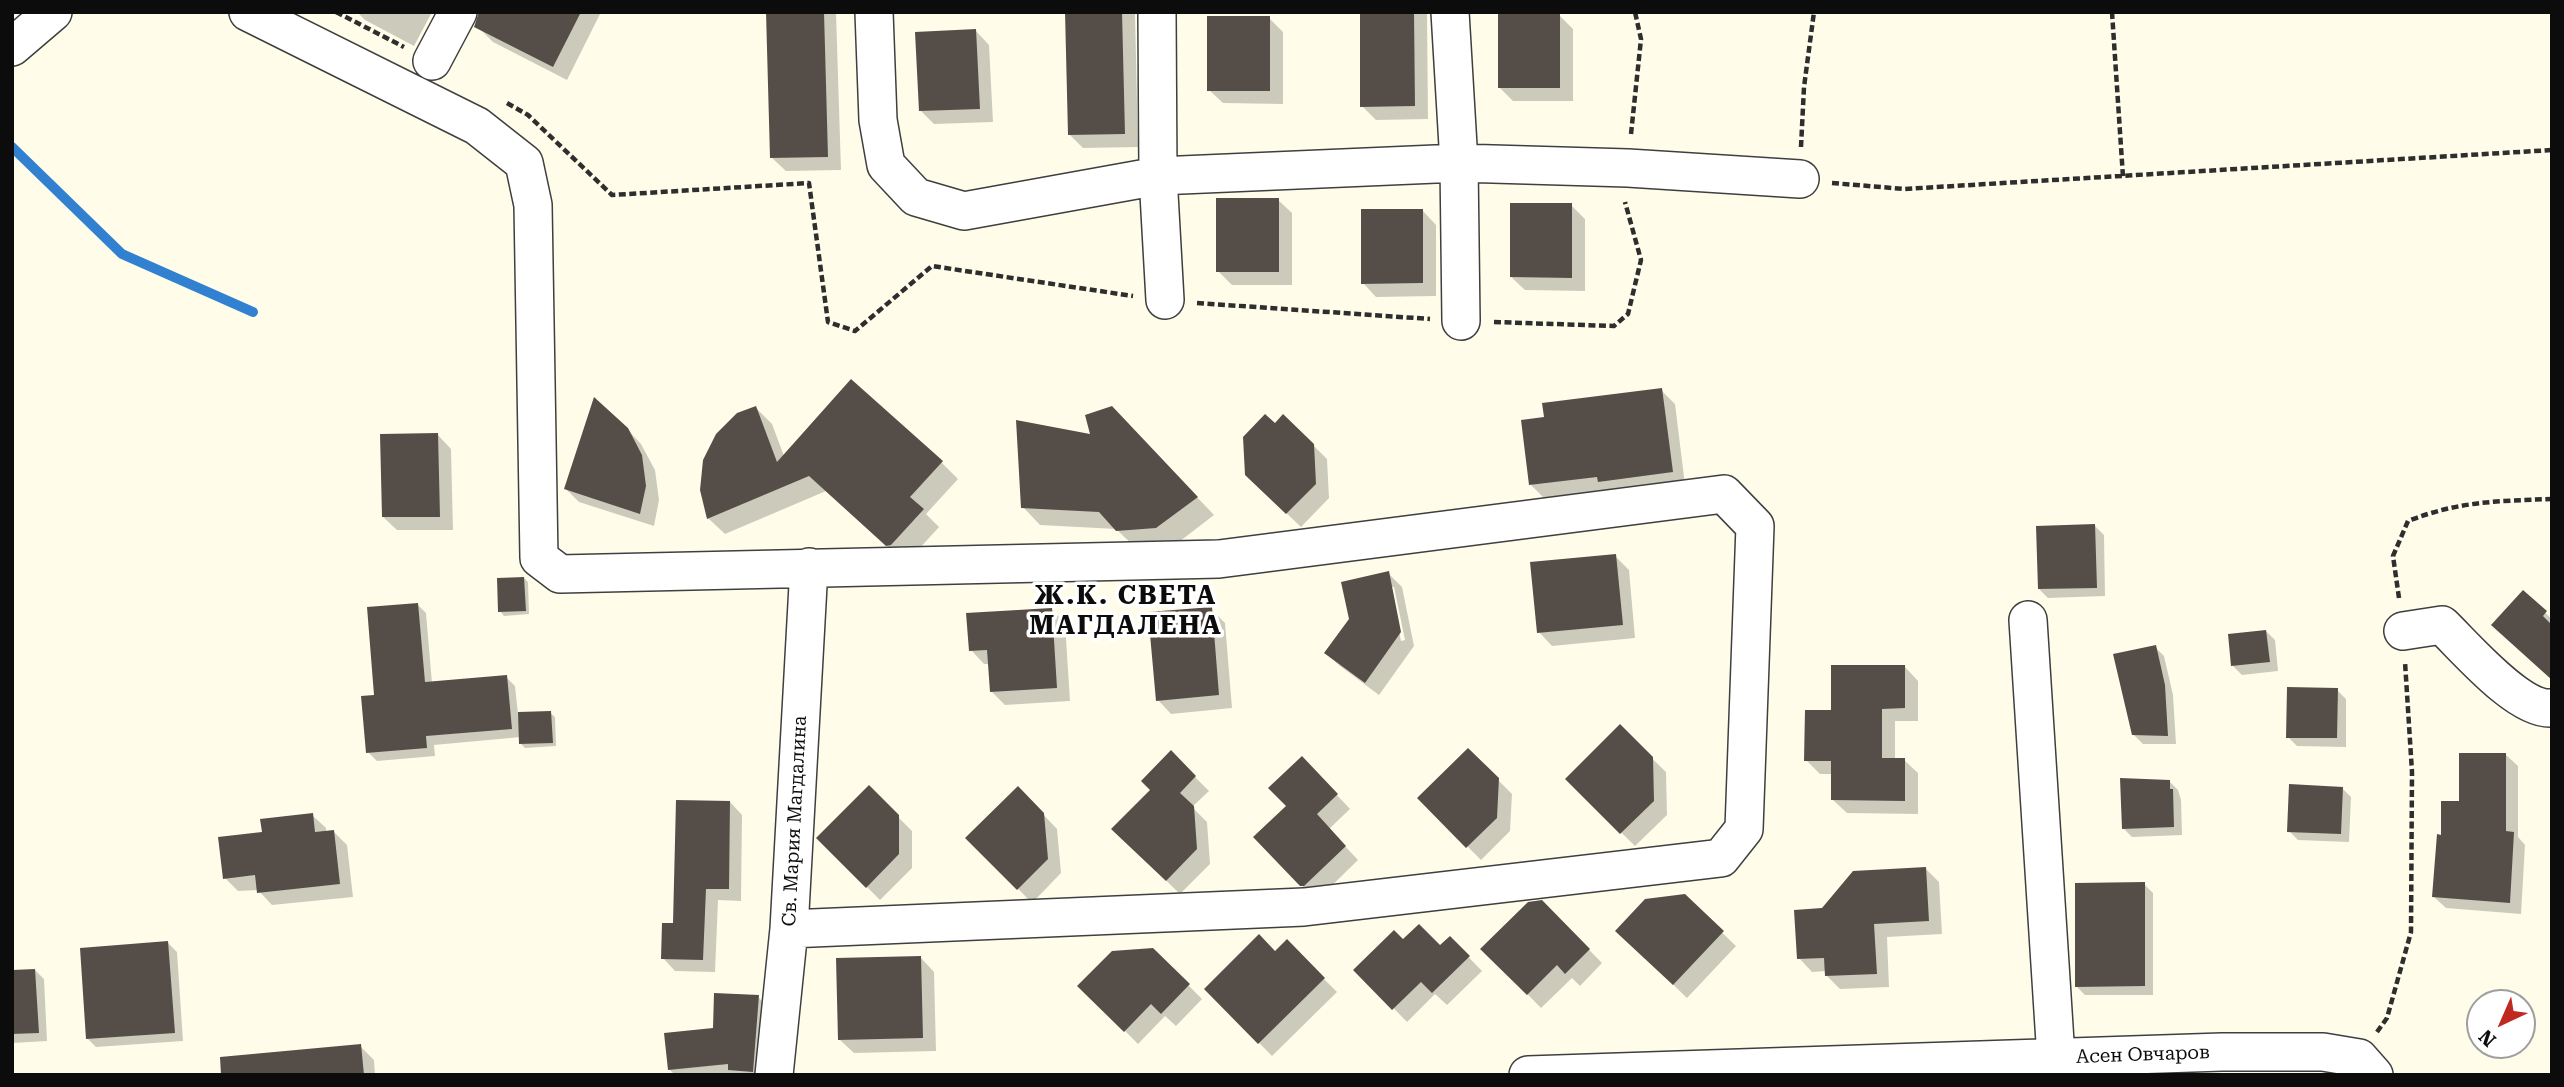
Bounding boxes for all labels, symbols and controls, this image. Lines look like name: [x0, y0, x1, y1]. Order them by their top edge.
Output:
district label: Ж.К. СВЕТА МАГДАЛЕНА: [1030, 580, 1222, 642]
street label: Св. Мария Магдалина: [778, 715, 812, 927]
north arrow: [2466, 989, 2536, 1059]
text: N: [2474, 1025, 2501, 1051]
street label: Асен Овчаров: [2076, 1041, 2210, 1069]

